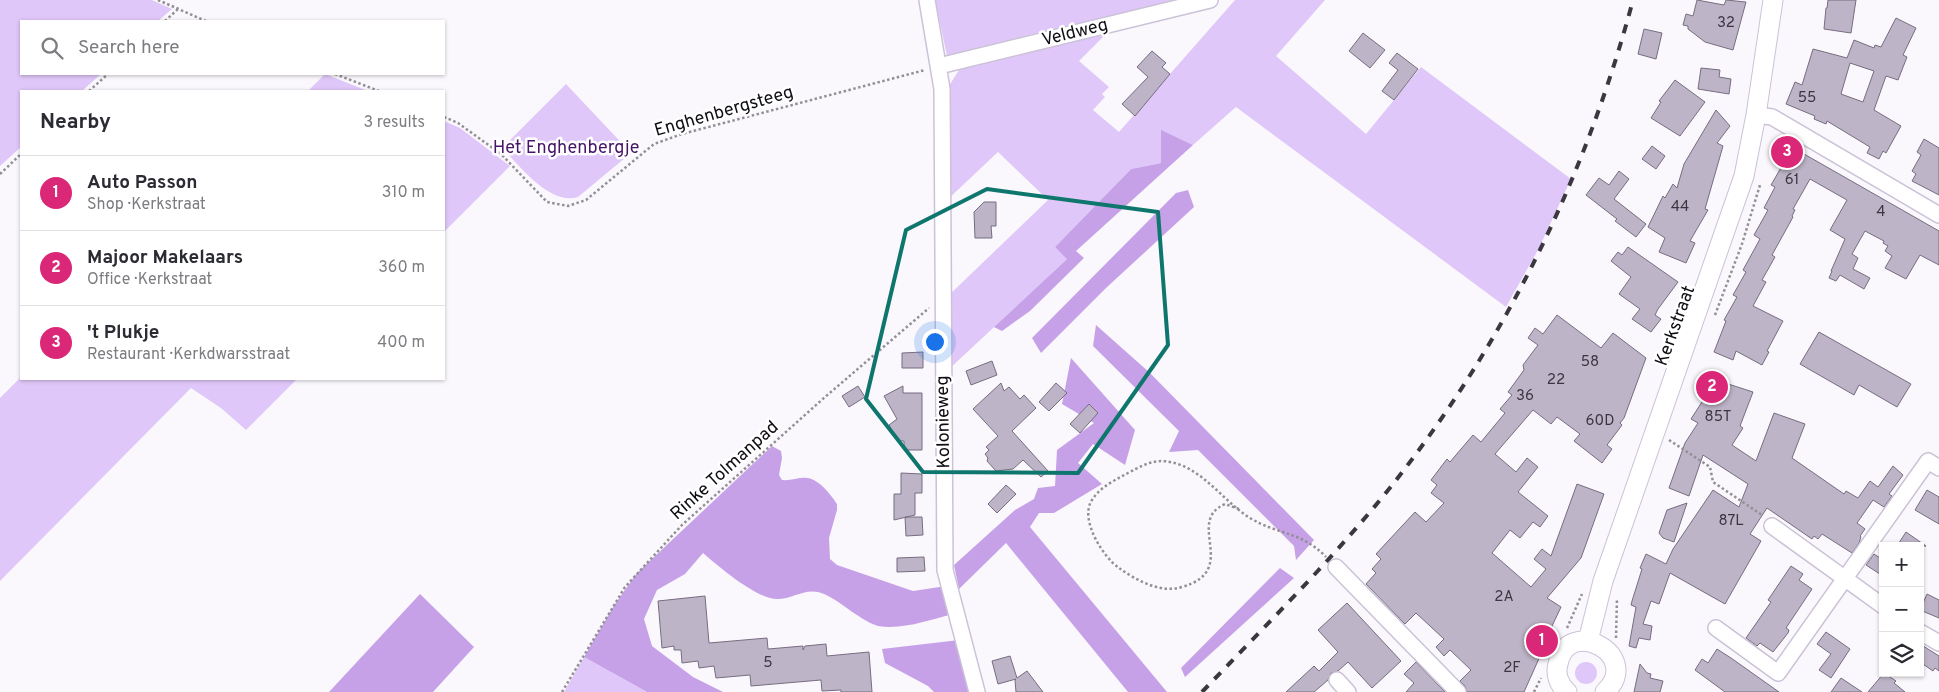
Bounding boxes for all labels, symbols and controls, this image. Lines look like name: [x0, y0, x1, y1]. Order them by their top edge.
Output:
street label: Veldweg: [1040, 14, 1110, 52]
house number: 32: [1717, 14, 1735, 33]
search box: [20, 20, 445, 75]
icon: search: [38, 34, 66, 62]
text: Search here: [78, 36, 180, 60]
street label: Enghenbergsteeg: [652, 81, 796, 143]
house number: 55: [1798, 89, 1816, 108]
text: Nearby: [40, 109, 111, 136]
text: 3 results: [363, 113, 425, 133]
pin: 3: [1771, 133, 1803, 171]
park label: Het Enghenbergje: [493, 137, 639, 160]
text: Auto Passon: [87, 171, 197, 195]
house number: 61: [1785, 171, 1799, 190]
text: 1: [53, 183, 59, 203]
text: 310 m: [382, 183, 425, 203]
text: Shop · Kerkstraat: [87, 195, 206, 215]
house number: 44: [1671, 198, 1689, 217]
house number: 4: [1876, 203, 1886, 222]
text: Majoor Makelaars: [87, 246, 243, 270]
text: 2: [51, 258, 61, 278]
text: 360 m: [378, 258, 425, 278]
text: Office · Kerkstraat: [87, 270, 212, 290]
street label: Kerkstraat: [1651, 283, 1701, 369]
text: 't Plukje: [87, 321, 159, 345]
your location: [922, 329, 948, 355]
text: 3: [51, 333, 61, 353]
text: 400 m: [377, 333, 425, 353]
text: Restaurant · Kerkdwarsstraat: [87, 345, 290, 365]
house number: 58: [1581, 353, 1599, 372]
pin: 2: [1696, 368, 1728, 406]
house number: 22: [1547, 371, 1565, 390]
street label: Kolonieweg: [932, 375, 956, 469]
house number: 36: [1516, 387, 1534, 406]
house number: 85T: [1705, 408, 1731, 427]
house number: 60D: [1586, 412, 1614, 431]
street label: Rinke Tolmanpad: [666, 416, 784, 526]
house number: 87L: [1718, 512, 1744, 531]
map controls: [1879, 542, 1924, 677]
button: +: [1879, 542, 1924, 587]
button: −: [1879, 587, 1924, 632]
house number: 2A: [1494, 588, 1514, 607]
pin: 1: [1526, 622, 1558, 660]
button: layers: [1879, 632, 1924, 677]
house number: 5: [763, 654, 773, 673]
house number: 2F: [1503, 659, 1521, 678]

